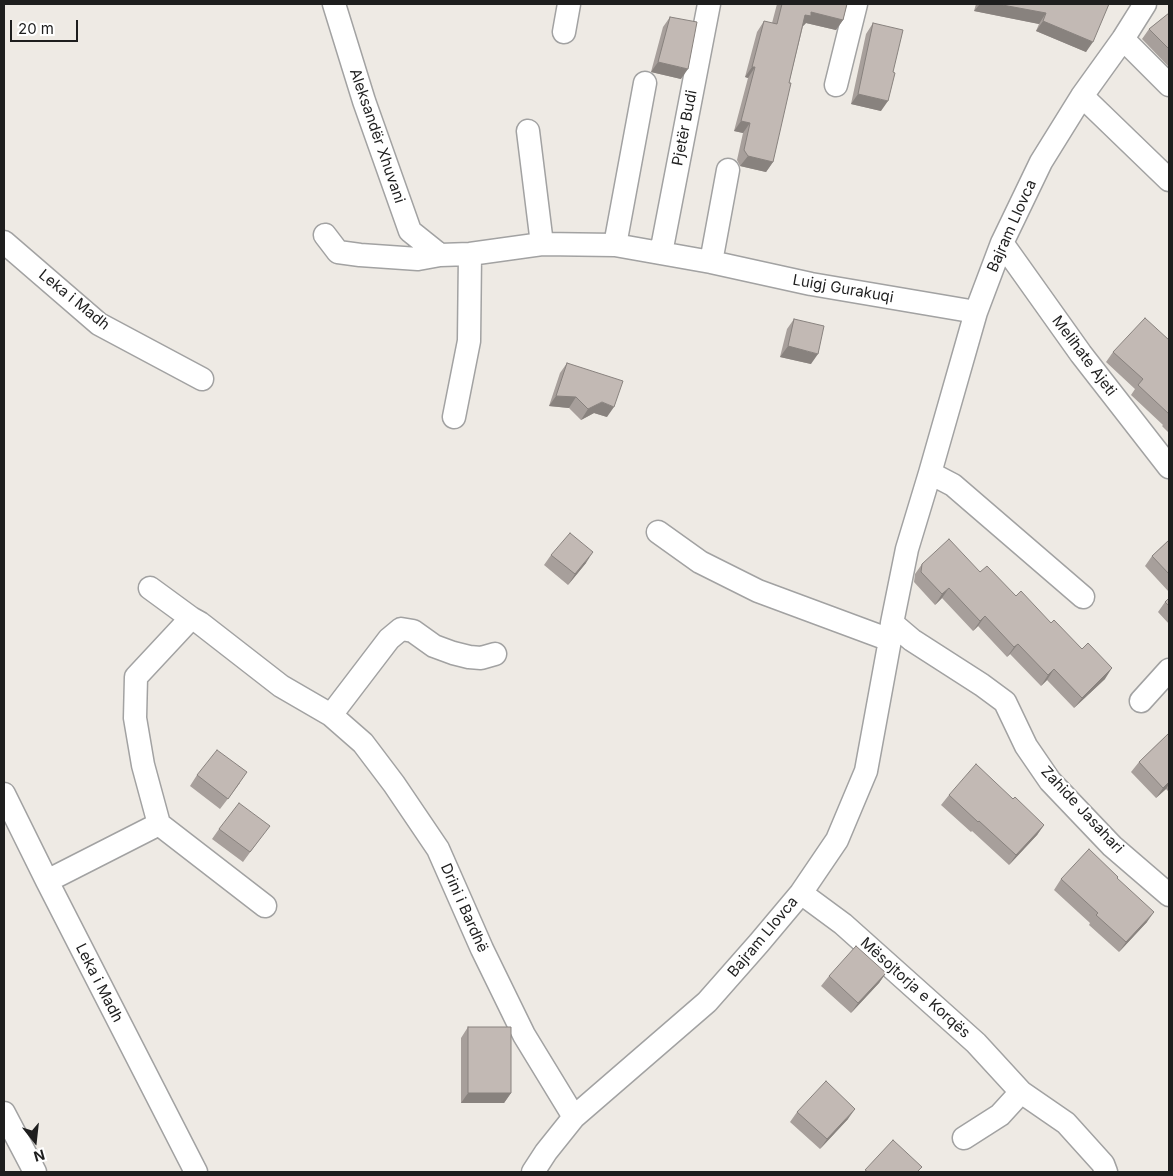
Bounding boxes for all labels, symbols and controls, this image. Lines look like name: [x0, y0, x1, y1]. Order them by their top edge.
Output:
scale bar: [12, 10, 80, 42]
text: 20 m: [18, 19, 54, 38]
street label: Aleksandër Xhuvani: [346, 66, 408, 206]
street label: Pjetër Budi: [669, 89, 701, 167]
street label: Bajram Llovca: [984, 177, 1040, 275]
street label: Leka i Madh: [35, 266, 113, 334]
street label: Luigj Gurakuqi: [791, 271, 895, 307]
street label: Melihate Ajeti: [1048, 312, 1120, 400]
street label: Zahide Jasahari: [1037, 763, 1127, 857]
street label: Drini i Bardhë: [436, 861, 492, 955]
street label: Bajram Llovca: [724, 893, 802, 981]
street label: Mësojtorja e Korqës: [856, 934, 974, 1042]
street label: Leka i Madh: [71, 941, 127, 1025]
north arrow: [10, 1116, 60, 1166]
text: N: [32, 1146, 47, 1166]

